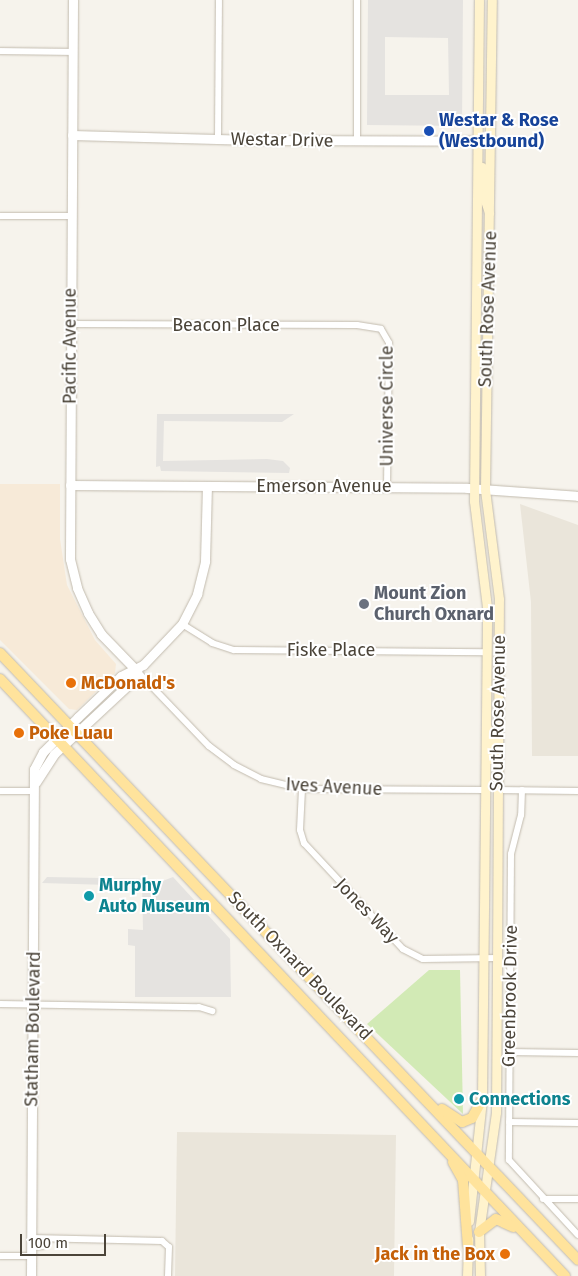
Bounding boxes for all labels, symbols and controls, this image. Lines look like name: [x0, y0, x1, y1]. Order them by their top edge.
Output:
place label: Westar & Rose (Westbound): [439, 110, 559, 152]
marker: Westar & Rose (Westbound): [423, 125, 435, 137]
street label: Westar Drive: [230, 128, 334, 152]
street label: South Rose Avenue: [474, 230, 502, 388]
street label: Pacific Avenue: [59, 288, 81, 404]
street label: Beacon Place: [172, 314, 280, 336]
street label: Universe Circle: [376, 346, 398, 466]
street label: Emerson Avenue: [256, 475, 392, 497]
place label: Mount Zion Church Oxnard: [374, 583, 494, 626]
marker: Mount Zion Church Oxnard: [358, 598, 370, 610]
street label: South Rose Avenue: [486, 635, 510, 791]
street label: Fiske Place: [287, 639, 375, 661]
place label: McDonald's: [81, 672, 175, 694]
marker: McDonald's: [65, 677, 77, 689]
place label: Poke Luau: [29, 722, 113, 744]
marker: Poke Luau: [13, 727, 25, 739]
street label: Ives Avenue: [285, 774, 383, 800]
street label: Jones Way: [331, 874, 403, 948]
place label: Murphy Auto Museum: [99, 875, 210, 918]
street label: South Oxnard Boulevard: [223, 887, 377, 1045]
marker: Murphy Auto Museum: [83, 890, 95, 902]
street label: Greenbrook Drive: [498, 925, 522, 1067]
street label: Statham Boulevard: [21, 951, 45, 1107]
place label: Connections: [469, 1088, 570, 1110]
marker: Connections: [453, 1093, 465, 1105]
scale bar: [22, 1224, 109, 1256]
text: 100 m: [28, 1234, 68, 1252]
place label: Jack in the Box: [375, 1243, 495, 1265]
marker: Jack in the Box: [499, 1248, 511, 1260]

